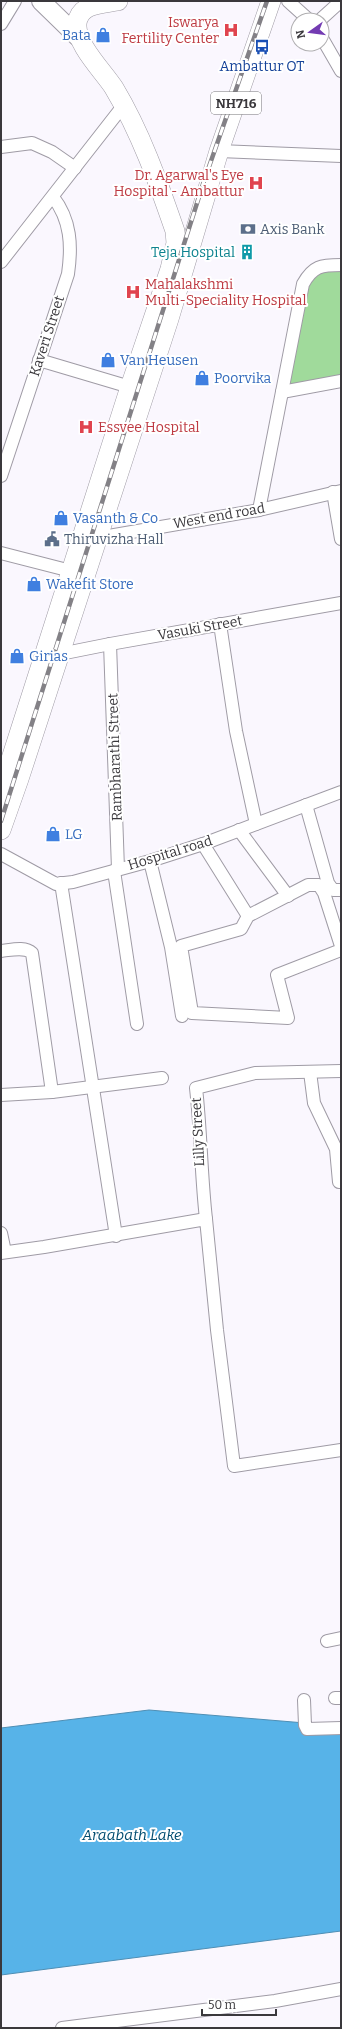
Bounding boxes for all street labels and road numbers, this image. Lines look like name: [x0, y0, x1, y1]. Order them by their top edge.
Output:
road number: NH716: [211, 92, 261, 114]
street label: Kaveri Street: [26, 293, 68, 379]
street label: West end road: [172, 500, 266, 532]
street label: Vasuki Street: [156, 612, 244, 644]
street label: Rambharathi Street: [104, 693, 126, 821]
street label: Hospital road: [126, 832, 214, 874]
street label: Lilly Street: [188, 1097, 208, 1167]

